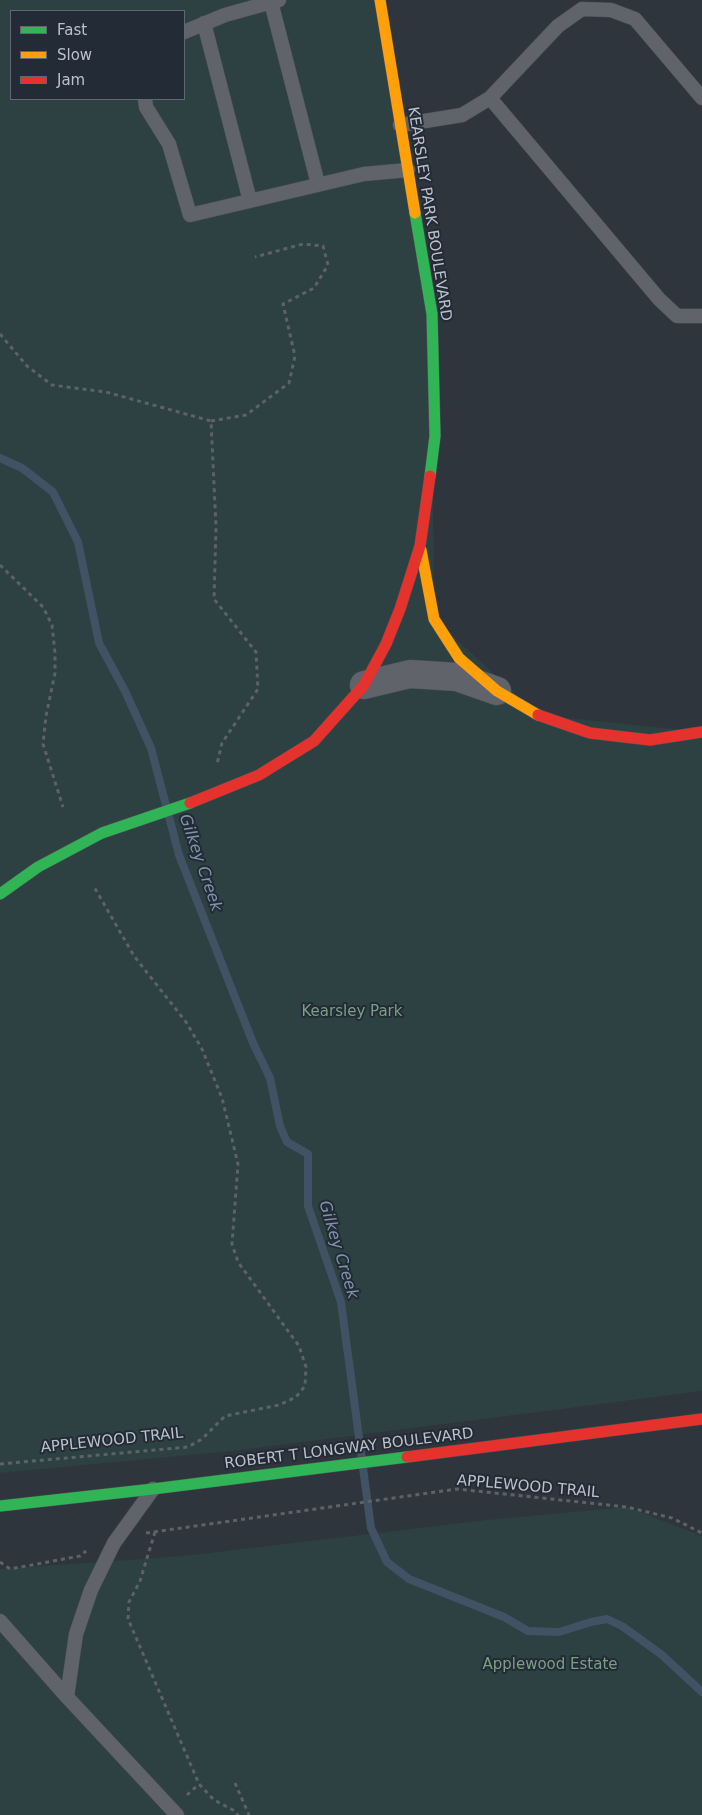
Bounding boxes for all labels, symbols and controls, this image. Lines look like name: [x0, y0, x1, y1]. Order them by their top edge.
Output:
legend: [10, 10, 185, 100]
text: Fast: [57, 21, 87, 39]
text: Slow: [57, 46, 92, 64]
text: Jam: [57, 71, 85, 89]
street label: KEARSLEY PARK BOULEVARD: [403, 106, 455, 322]
water label: Gilkey Creek: [174, 812, 226, 914]
park label: Kearsley Park: [302, 1003, 402, 1021]
water label: Gilkey Creek: [314, 1199, 362, 1301]
street label: APPLEWOOD TRAIL: [40, 1425, 184, 1457]
street label: ROBERT T LONGWAY BOULEVARD: [223, 1425, 475, 1473]
street label: APPLEWOOD TRAIL: [456, 1472, 600, 1502]
park label: Applewood Estate: [482, 1656, 618, 1674]

